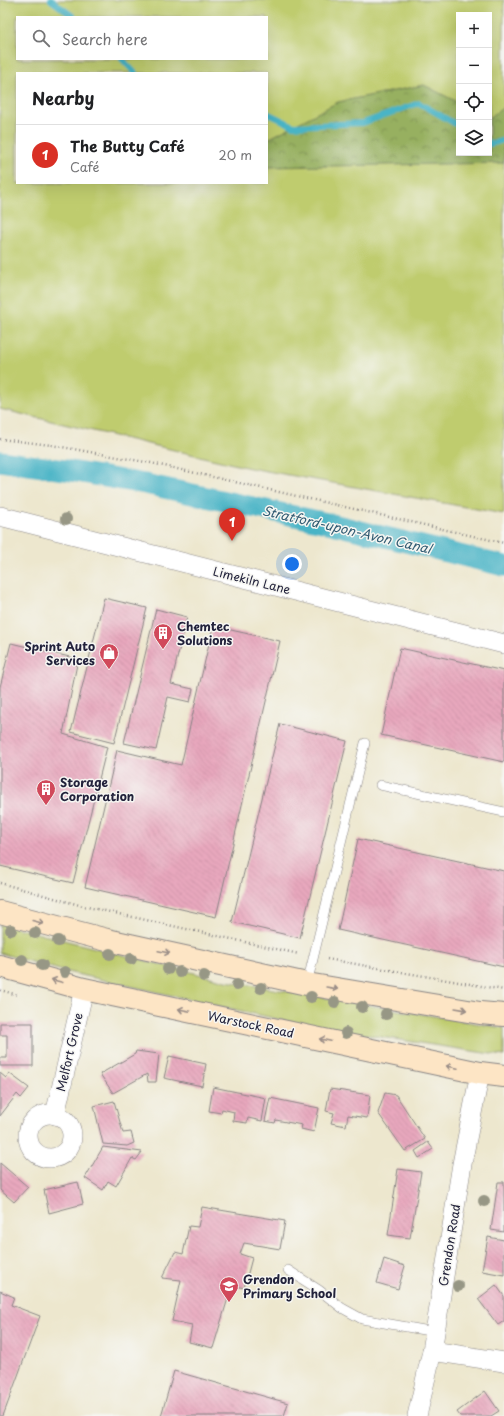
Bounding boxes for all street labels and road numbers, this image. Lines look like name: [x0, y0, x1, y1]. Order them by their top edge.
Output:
street label: Limekiln Lane: [211, 562, 293, 598]
street label: Warstock Road: [206, 1006, 296, 1042]
street label: Melfort Grove: [51, 1011, 87, 1093]
street label: Grendon Road: [434, 1203, 464, 1287]

